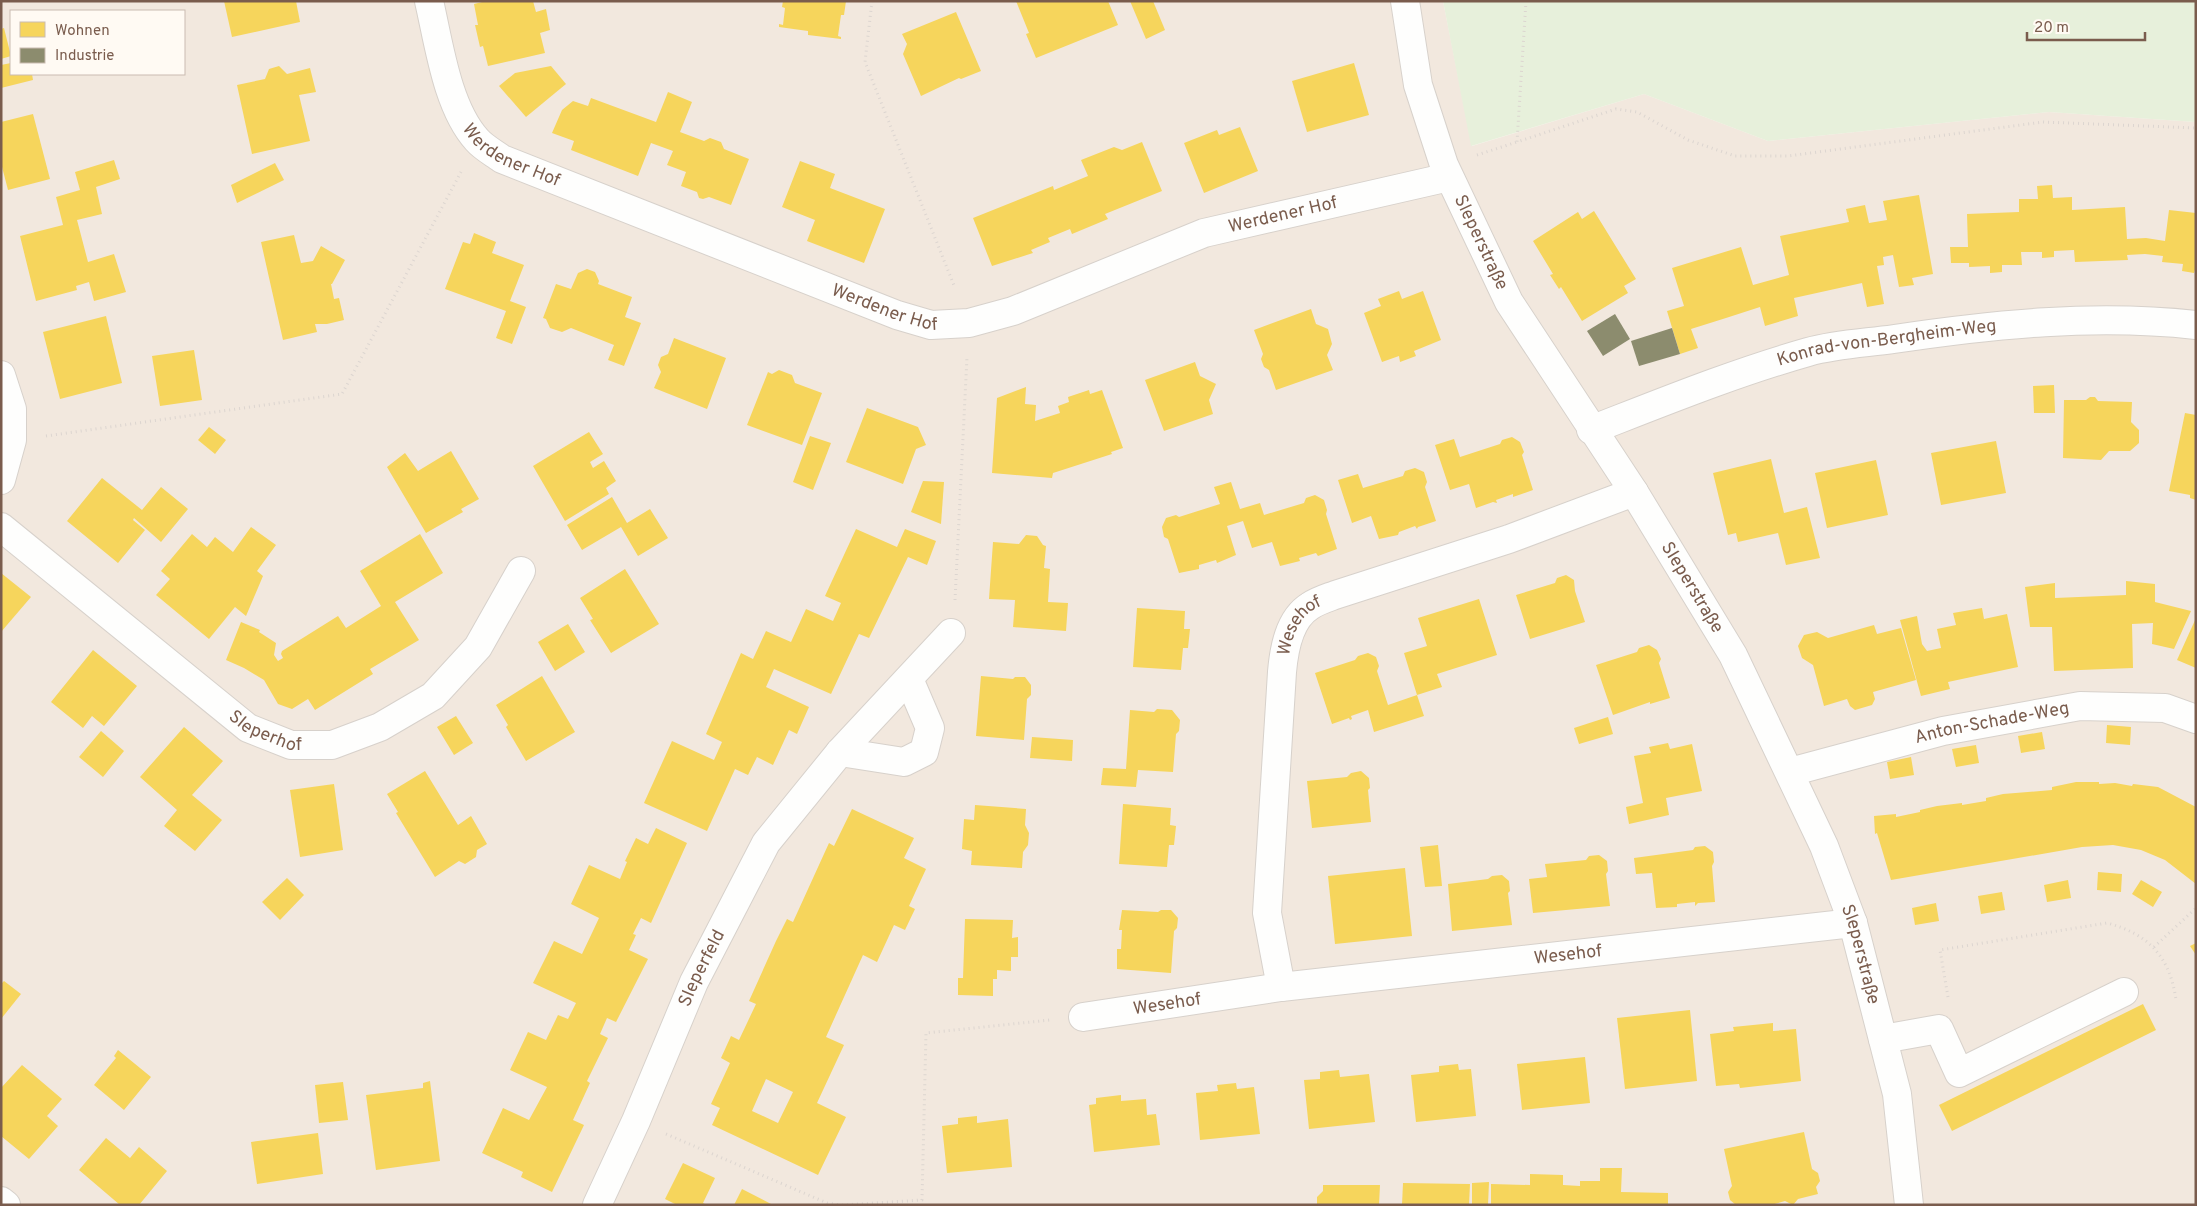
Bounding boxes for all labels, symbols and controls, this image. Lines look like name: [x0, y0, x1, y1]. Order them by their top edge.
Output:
legend: [10, 10, 185, 75]
scale bar: [2027, 10, 2144, 42]
text: 20 m: [2034, 19, 2069, 38]
text: Wohnen: [55, 22, 110, 41]
text: Industrie: [55, 47, 114, 66]
street label: Werdener Hof: [457, 119, 563, 192]
street label: Werdener Hof: [1226, 191, 1340, 239]
street label: Sleperstraße: [1448, 191, 1513, 294]
street label: Werdener Hof: [828, 279, 938, 336]
street label: Konrad-von-Bergheim-Weg: [1774, 315, 1998, 372]
street label: Sleperstraße: [1656, 538, 1729, 637]
street label: Wesehof: [1273, 590, 1325, 658]
street label: Anton-Schade-Weg: [1912, 697, 2071, 750]
street label: Sleperhof: [224, 705, 302, 757]
street label: Sleperstraße: [1836, 901, 1885, 1007]
street label: Sleperfeld: [673, 926, 731, 1010]
street label: Wesehof: [1533, 940, 1603, 970]
street label: Wesehof: [1131, 988, 1203, 1021]

